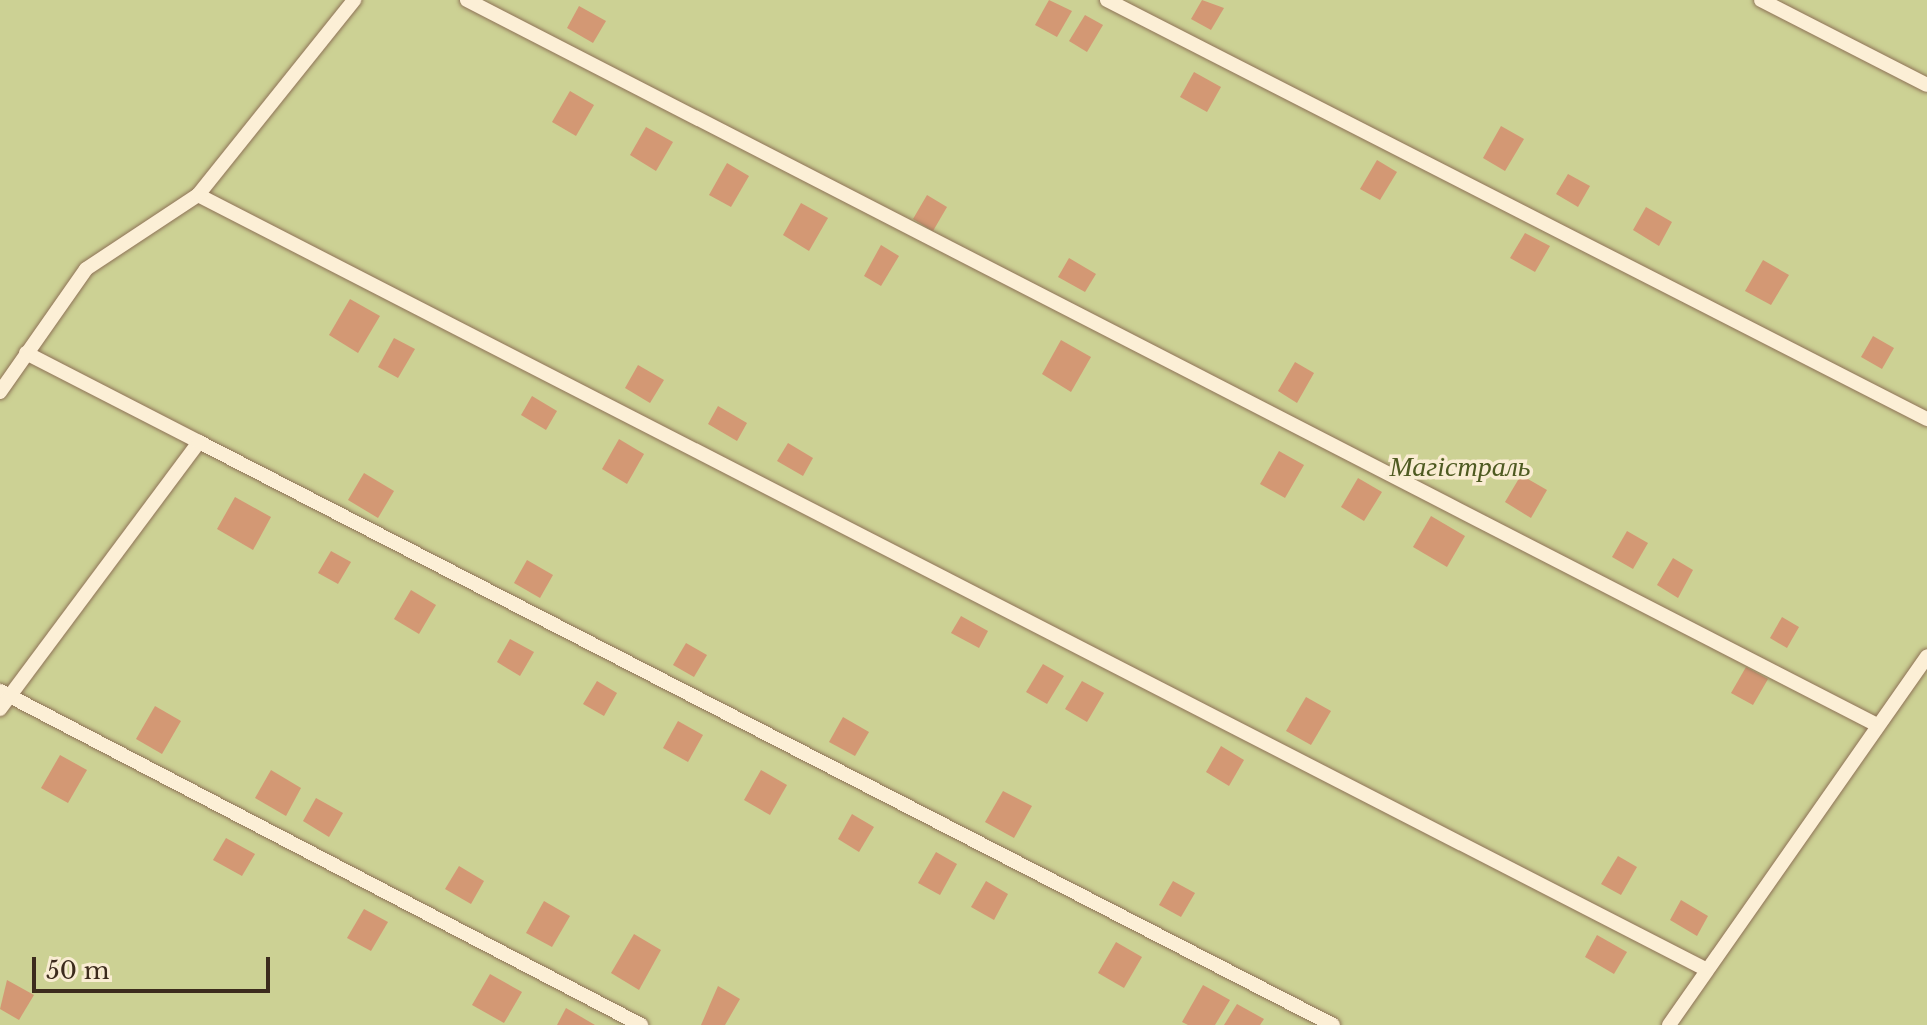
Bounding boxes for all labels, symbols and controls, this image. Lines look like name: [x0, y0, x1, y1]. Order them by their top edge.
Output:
park label: Магістраль: [1389, 450, 1531, 484]
scale bar: [36, 941, 274, 991]
text: 50 m: [46, 956, 109, 985]

